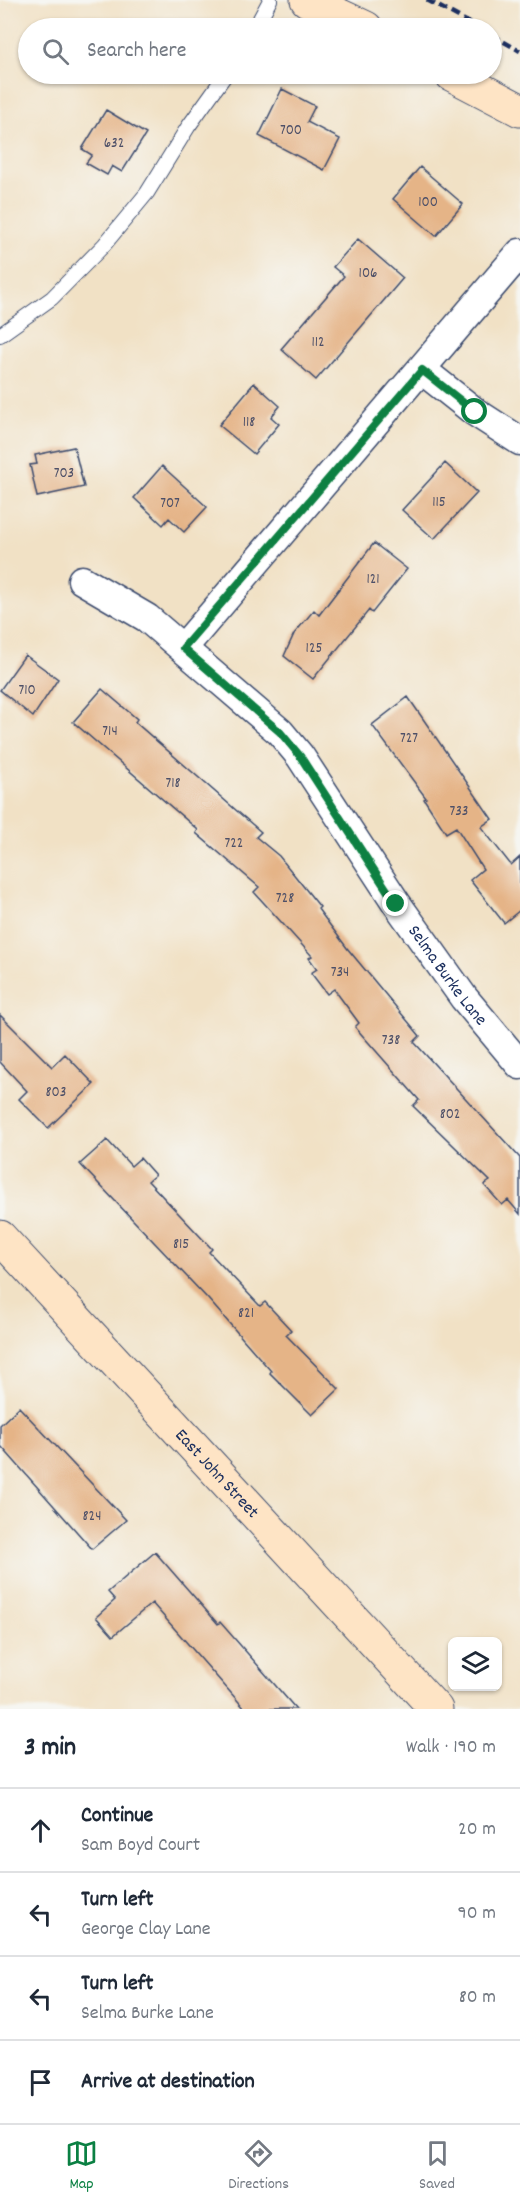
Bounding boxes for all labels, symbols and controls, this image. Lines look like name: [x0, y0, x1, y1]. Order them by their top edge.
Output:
search box: [18, 18, 502, 84]
icon: search: [39, 35, 72, 68]
text: Search here: [87, 36, 186, 67]
house number: 700: [280, 120, 302, 142]
house number: 632: [104, 133, 124, 155]
house number: 100: [418, 192, 438, 214]
house number: 106: [359, 263, 377, 285]
house number: 112: [311, 332, 325, 354]
route start: [461, 398, 487, 424]
house number: 118: [243, 412, 255, 434]
house number: 703: [54, 463, 74, 485]
house number: 115: [432, 492, 446, 514]
house number: 707: [160, 493, 180, 515]
house number: 121: [366, 569, 380, 591]
house number: 125: [306, 638, 322, 660]
house number: 710: [18, 680, 36, 702]
house number: 714: [102, 721, 118, 743]
house number: 727: [400, 728, 418, 750]
house number: 718: [165, 773, 181, 795]
house number: 733: [449, 801, 469, 823]
house number: 722: [225, 833, 243, 855]
house number: 728: [276, 888, 294, 910]
route end: [382, 890, 408, 916]
street label: Selma Burke Lane: [401, 921, 492, 1032]
house number: 734: [331, 962, 349, 984]
house number: 738: [382, 1030, 400, 1052]
house number: 803: [46, 1082, 66, 1104]
house number: 802: [440, 1104, 460, 1126]
house number: 815: [173, 1234, 189, 1256]
house number: 821: [238, 1303, 254, 1325]
street label: East John Street: [168, 1424, 264, 1525]
house number: 824: [83, 1506, 101, 1528]
map controls: [448, 1637, 502, 1691]
button: layers: [448, 1637, 502, 1691]
text: 3 min: [24, 1730, 76, 1767]
text: Walk · 190 m: [406, 1734, 496, 1762]
text: Continue: [81, 1801, 153, 1832]
icon: ahead: [24, 1814, 57, 1847]
text: 20 m: [458, 1816, 496, 1844]
text: Sam Boyd Court: [81, 1832, 200, 1860]
text: Turn left: [81, 1885, 153, 1916]
icon: left: [24, 1898, 57, 1931]
text: 90 m: [458, 1900, 496, 1928]
text: George Clay Lane: [81, 1916, 211, 1944]
text: Turn left: [81, 1969, 153, 2000]
icon: left: [24, 1982, 57, 2015]
text: 80 m: [459, 1984, 496, 2012]
text: Selma Burke Lane: [81, 2000, 214, 2028]
icon: arrive: [24, 2066, 57, 2099]
text: Arrive at destination: [81, 2067, 255, 2098]
tab: Map: [65, 2137, 98, 2196]
tab: Directions: [228, 2137, 289, 2196]
tab: Saved: [419, 2137, 455, 2196]

